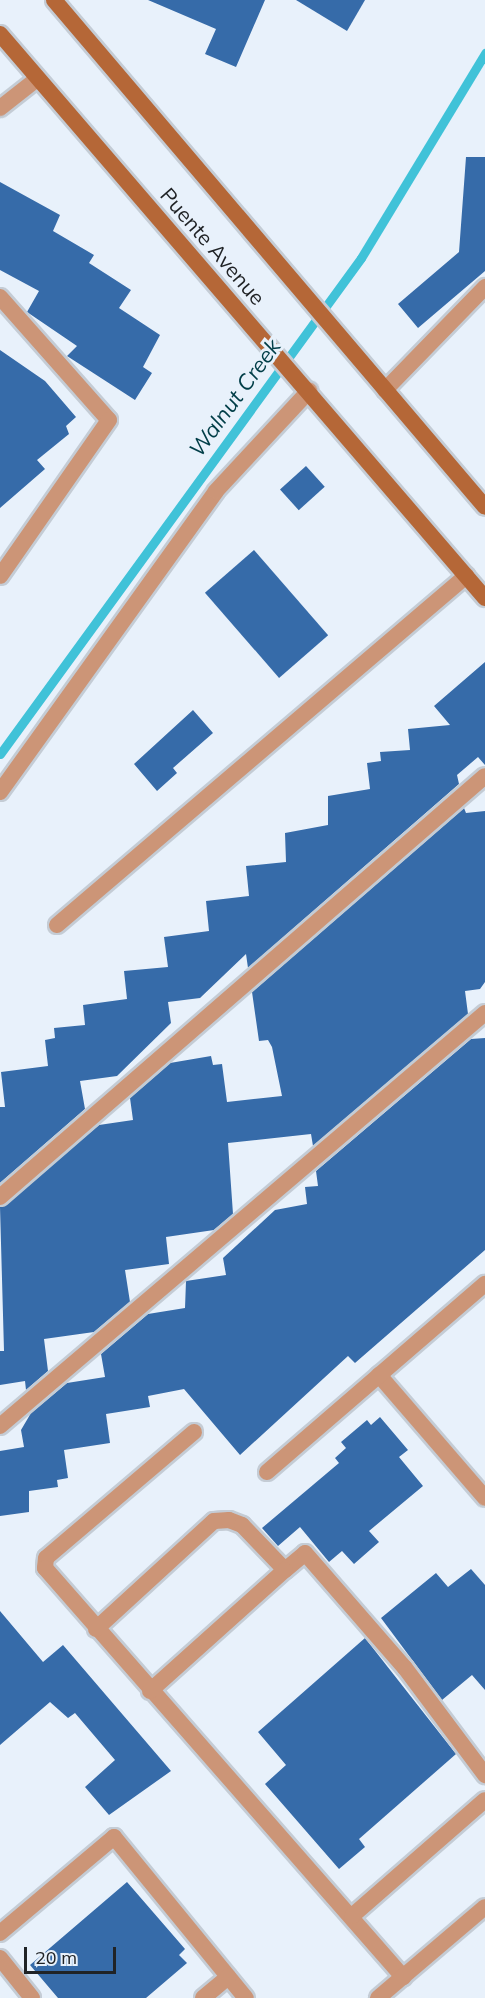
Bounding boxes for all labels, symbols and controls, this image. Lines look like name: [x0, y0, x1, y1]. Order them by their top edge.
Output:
street label: Puente Avenue: [155, 182, 271, 310]
water label: Walnut Creek: [184, 334, 286, 462]
scale bar: [27, 1935, 118, 1973]
text: 20 m: [35, 1946, 77, 1969]

